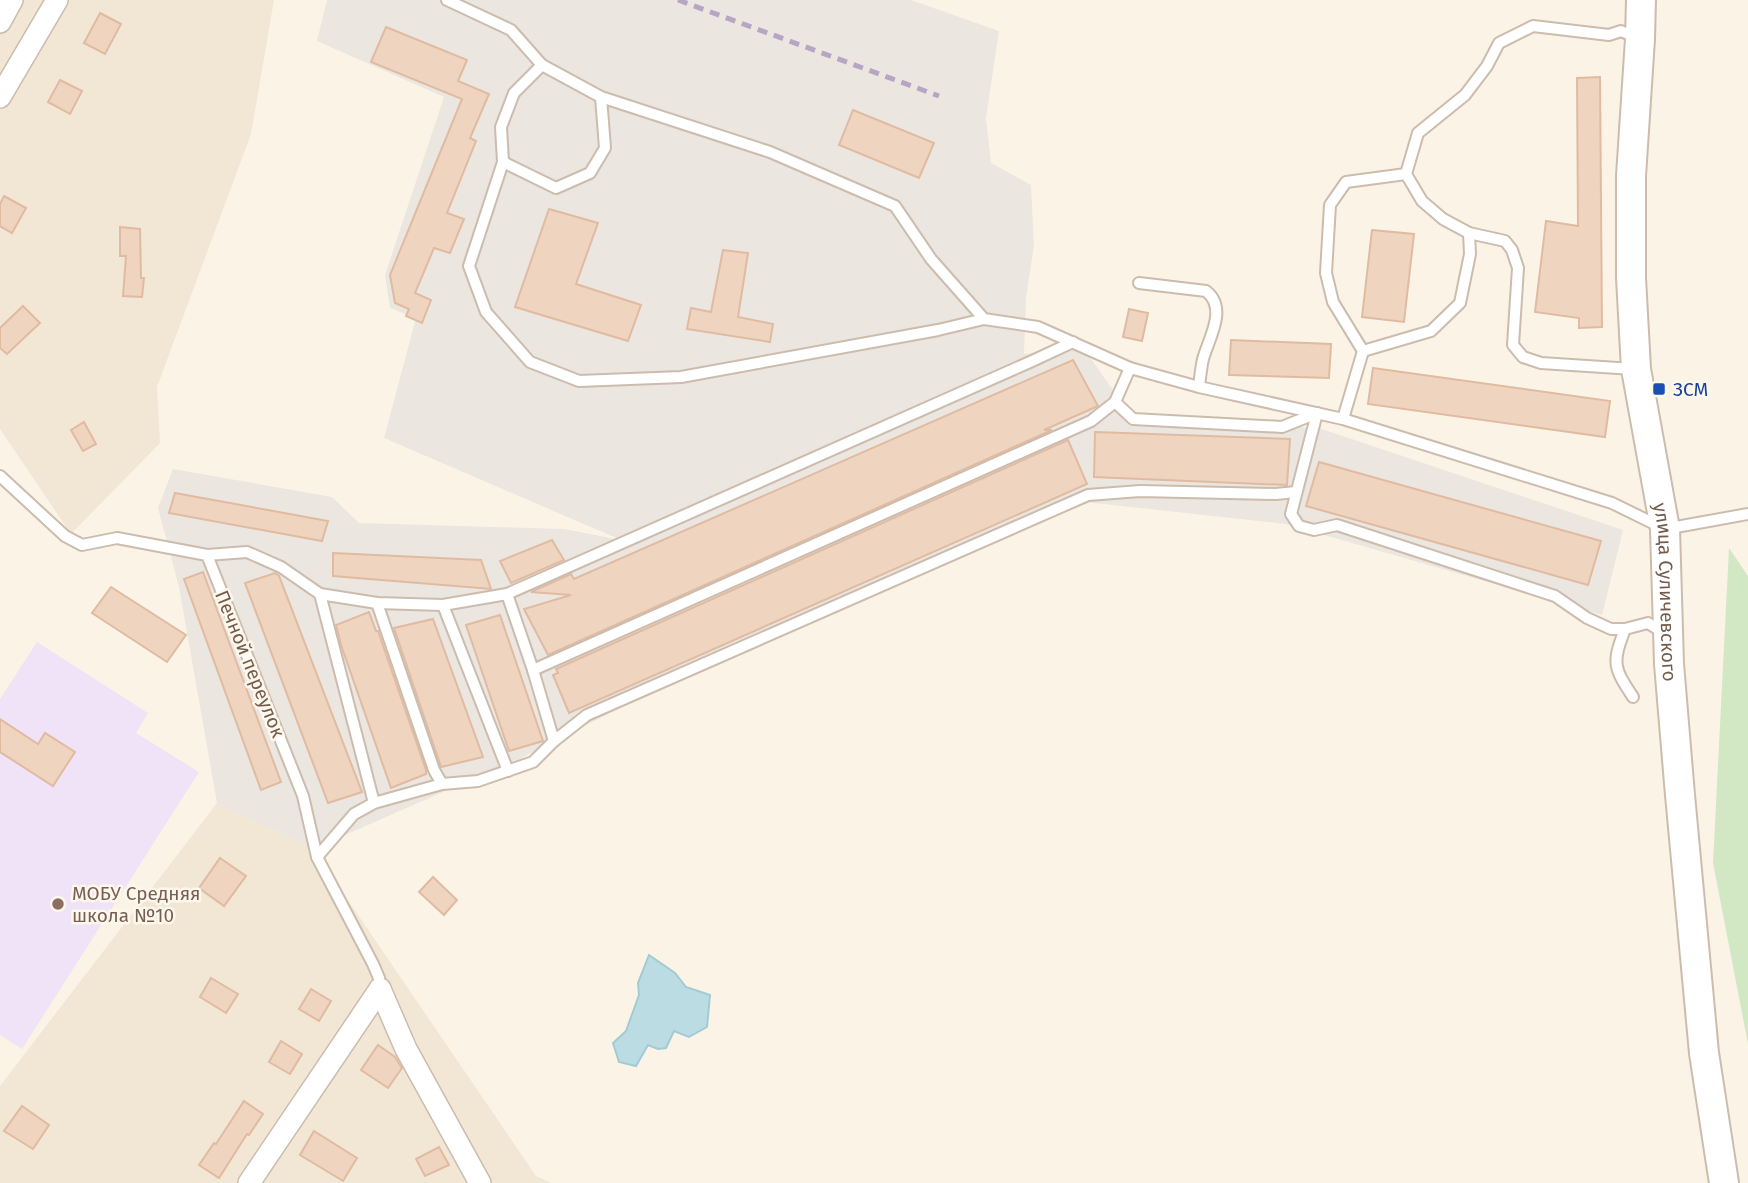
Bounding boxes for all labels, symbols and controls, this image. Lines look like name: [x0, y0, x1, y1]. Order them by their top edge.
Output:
place label: ЗСМ: [1673, 378, 1708, 401]
marker: ЗСМ: [1651, 381, 1667, 397]
street label: улица Суличевского: [1649, 501, 1682, 683]
street label: Печной переулок: [210, 587, 290, 741]
place label: МОБУ Средняя школа №10: [72, 882, 201, 927]
marker: МОБУ Средняя школа №10: [50, 896, 66, 912]

